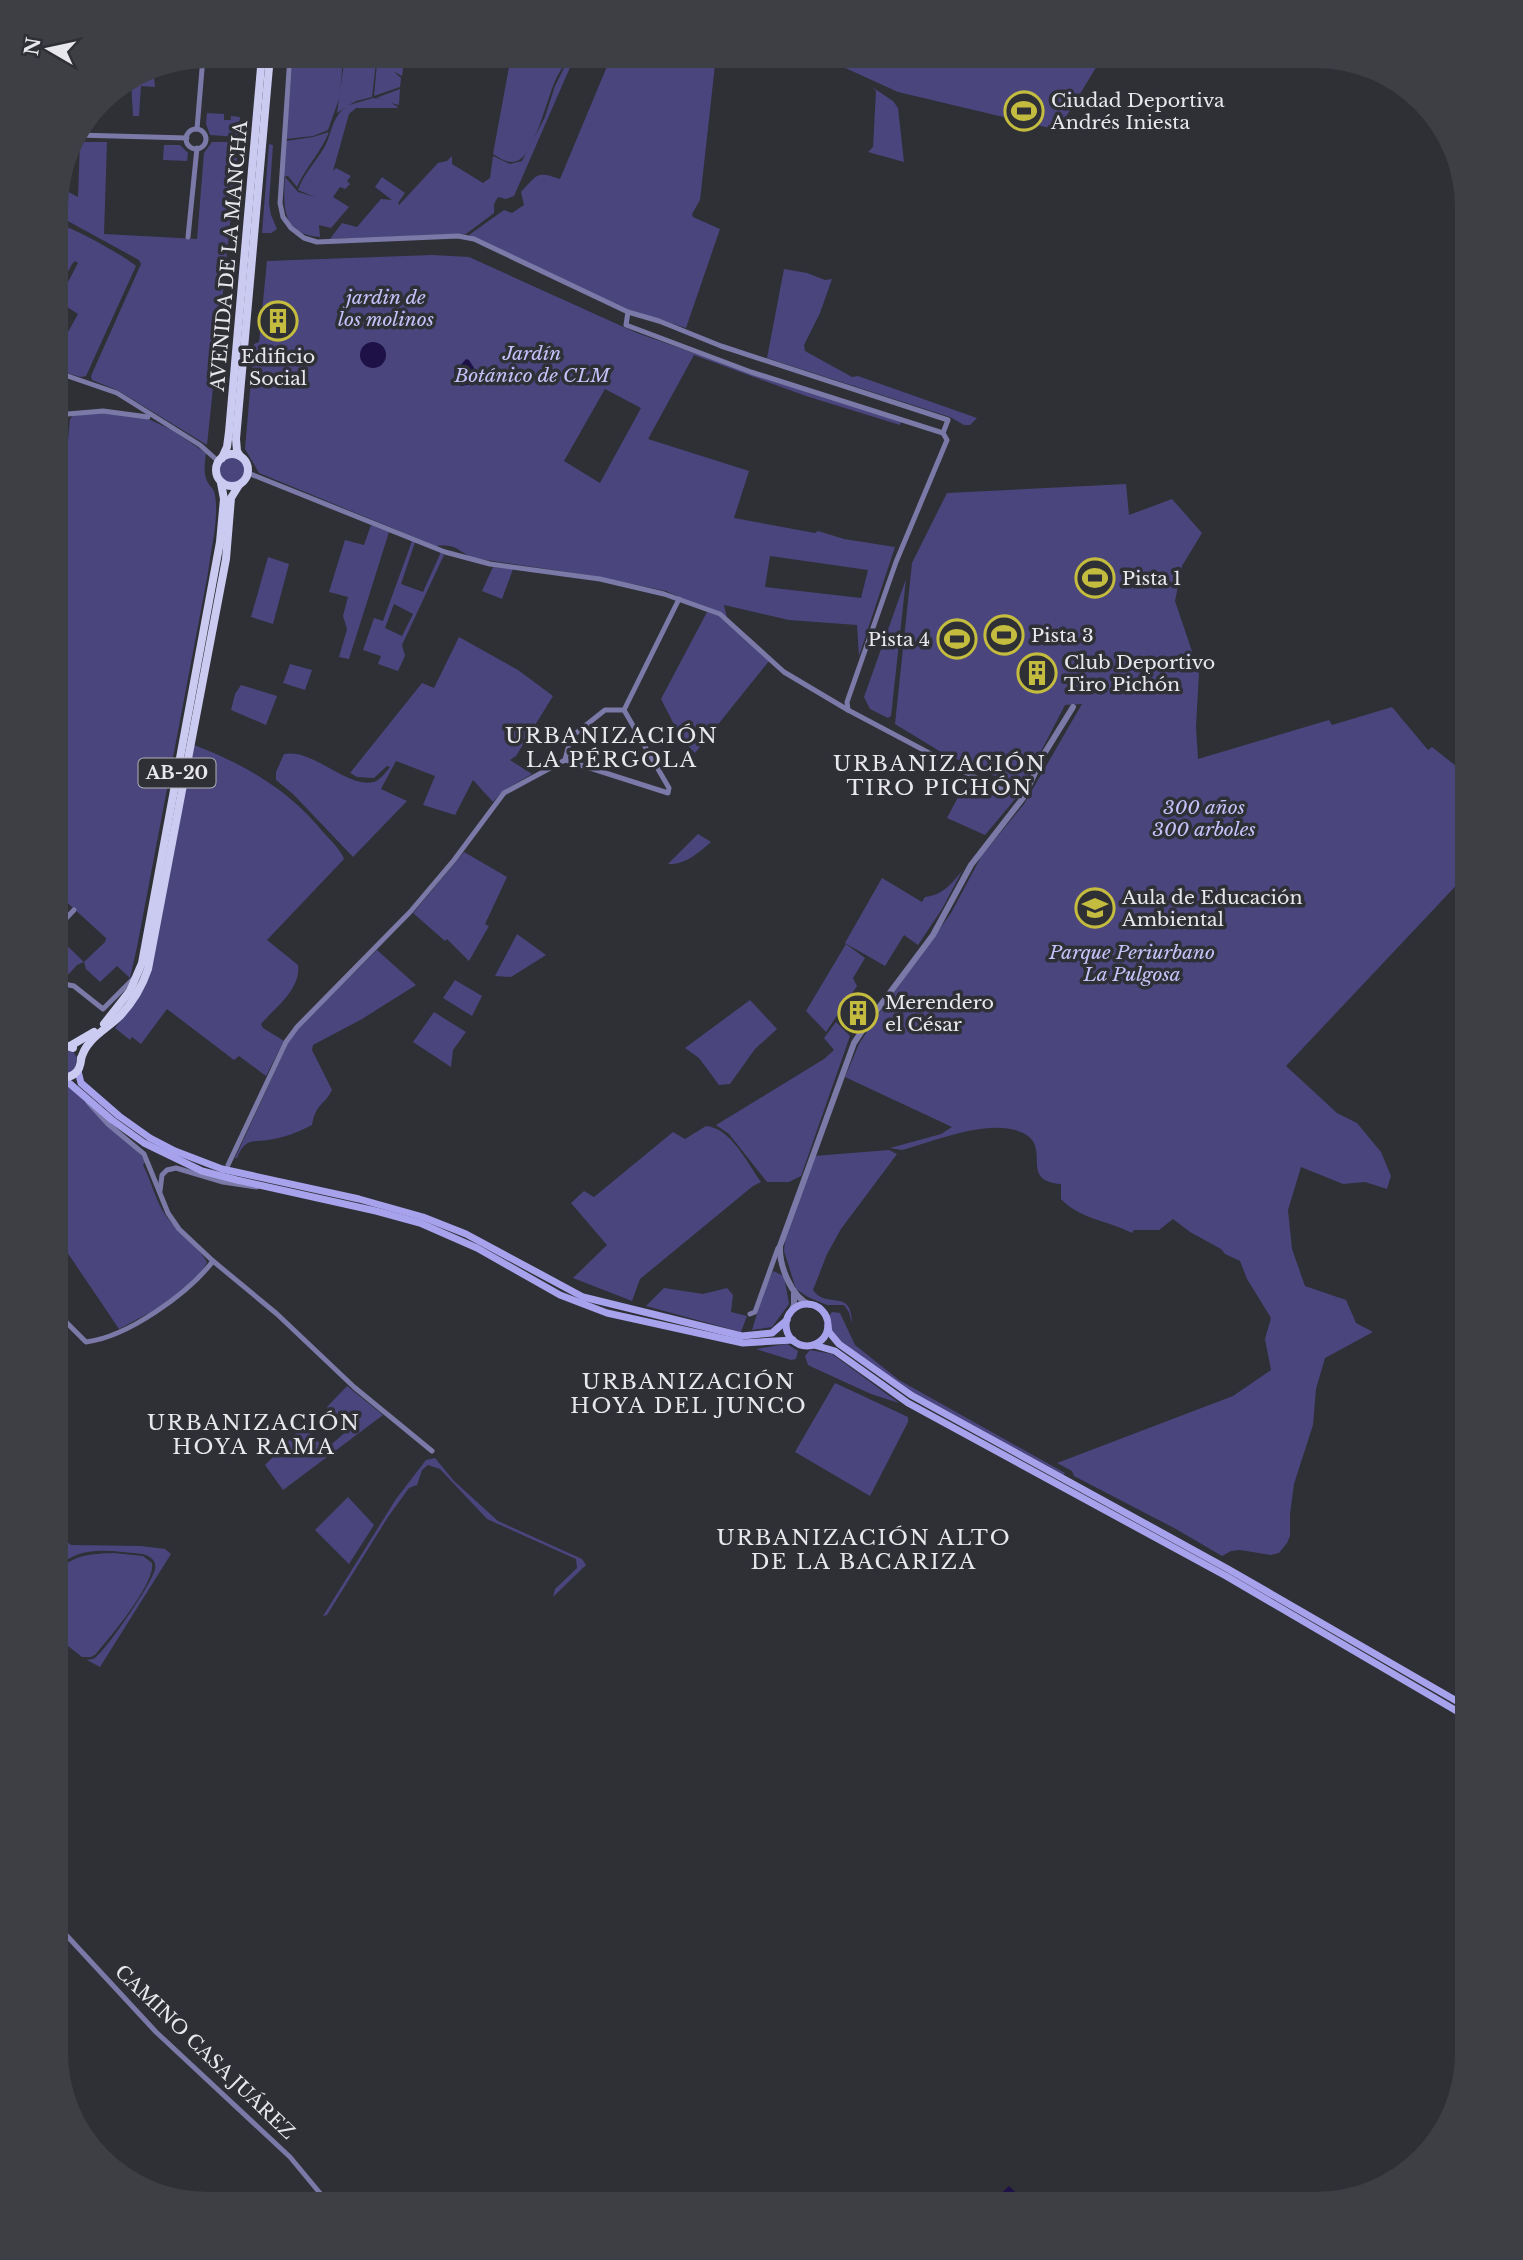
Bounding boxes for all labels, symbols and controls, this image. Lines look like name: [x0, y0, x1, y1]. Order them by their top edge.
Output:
north arrow: [14, 14, 84, 84]
text: N: [20, 36, 45, 57]
place label: Ciudad Deportiva Andrés Iniesta: [1050, 89, 1225, 134]
sports icon: Ciudad Deportiva Andrés Iniesta: [1003, 90, 1045, 132]
street label: AVENIDA DE LA MANCHA: [206, 120, 252, 393]
park label: jardin de los molinos: [338, 286, 434, 331]
building icon: Edificio Social: [257, 300, 299, 342]
park label: Jardín Botánico de CLM: [453, 342, 611, 387]
place label: Edificio Social: [241, 345, 315, 390]
sports icon: Pista 1: [1074, 557, 1116, 599]
place label: Pista 1: [1122, 567, 1182, 590]
sports icon: Pista 3: [983, 614, 1025, 656]
sports icon: Pista 4: [936, 618, 978, 660]
place label: Pista 3: [1031, 624, 1094, 647]
place label: Pista 4: [868, 628, 930, 651]
place label: Club Deportivo Tiro Pichón: [1064, 651, 1215, 696]
building icon: Club Deportivo Tiro Pichón: [1016, 652, 1058, 694]
district label: URBANIZACIÓN LA PÉRGOLA: [505, 723, 719, 773]
district label: URBANIZACIÓN TIRO PICHÓN: [833, 751, 1047, 801]
road number: AB-20: [138, 758, 216, 788]
park label: 300 años 300 arboles: [1152, 796, 1256, 841]
place label: Aula de Educación Ambiental: [1121, 886, 1303, 931]
school or university icon: Aula de Educación Ambiental: [1074, 887, 1116, 929]
park label: Parque Periurbano La Pulgosa: [1048, 941, 1215, 986]
place label: Merendero el César: [885, 991, 994, 1036]
building icon: Merendero el César: [837, 992, 879, 1034]
district label: URBANIZACIÓN HOYA DEL JUNCO: [570, 1369, 808, 1419]
district label: URBANIZACIÓN HOYA RAMA: [147, 1410, 361, 1460]
district label: URBANIZACIÓN ALTO DE LA BACARIZA: [716, 1525, 1012, 1575]
street label: CAMINO CASA JUÁREZ: [110, 1960, 300, 2144]

